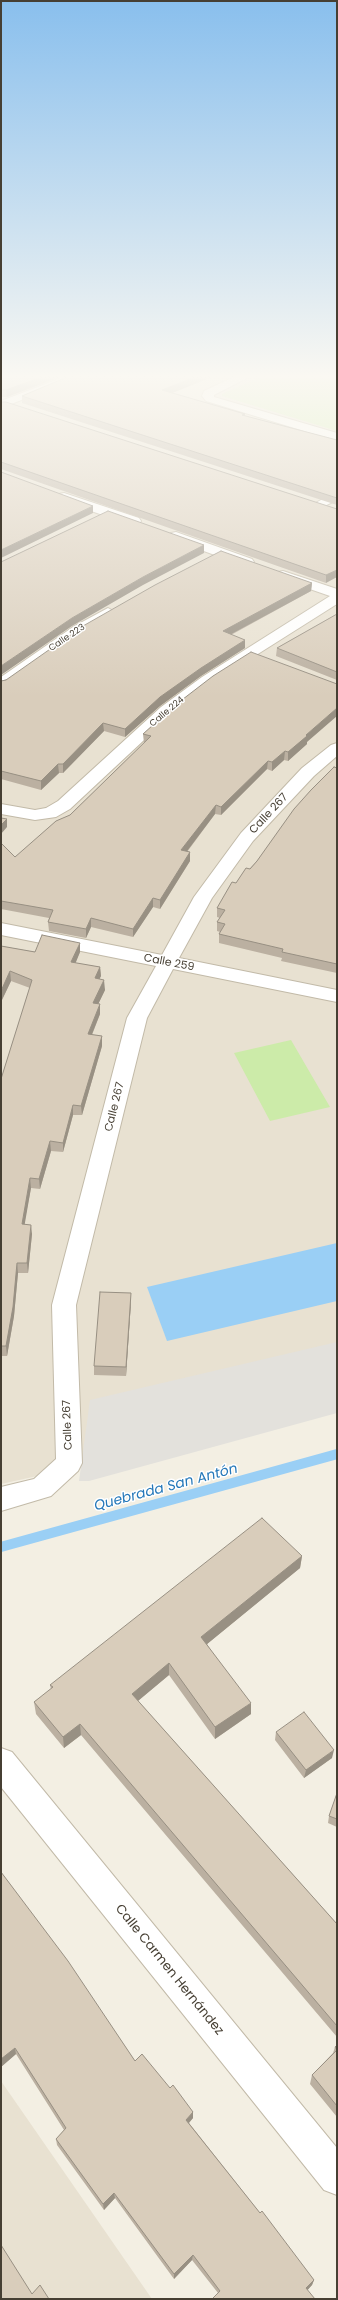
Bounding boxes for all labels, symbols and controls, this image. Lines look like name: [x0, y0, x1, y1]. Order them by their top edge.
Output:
street label: Calle 223: [47, 622, 87, 654]
street label: Calle 224: [148, 695, 186, 729]
street label: Calle 267: [247, 791, 291, 837]
street label: Calle 259: [143, 952, 195, 974]
street label: Calle 267: [102, 1081, 128, 1133]
street label: Calle 267: [61, 1400, 75, 1450]
water label: Quebrada San Antón: [92, 1461, 240, 1515]
street label: Calle Carmen Hernández: [111, 1901, 227, 2039]

